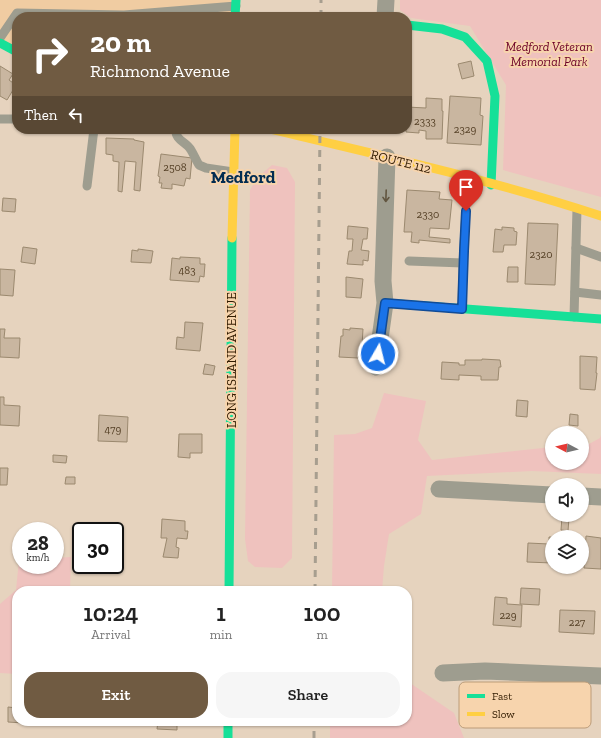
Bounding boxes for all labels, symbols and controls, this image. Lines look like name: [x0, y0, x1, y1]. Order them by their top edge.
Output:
text: 20 m: [90, 26, 151, 59]
icon: right: [24, 28, 76, 80]
park label: Medford Veteran Memorial Park: [505, 39, 593, 69]
text: Richmond Avenue: [90, 60, 230, 82]
icon: left: [65, 104, 87, 126]
text: Then: [24, 106, 57, 124]
house number: 2333: [414, 115, 436, 128]
house number: 2329: [454, 123, 476, 136]
street label: ROUTE 112: [369, 147, 433, 176]
house number: 2508: [163, 161, 187, 174]
district label: Medford: [211, 167, 276, 187]
pin: [449, 170, 483, 211]
icon: arrive: [455, 176, 477, 198]
one-way arrow: [382, 189, 390, 202]
house number: 2330: [417, 208, 439, 221]
house number: 2320: [529, 248, 553, 261]
house number: 483: [178, 264, 196, 277]
street label: LONG ISLAND AVENUE: [224, 292, 239, 428]
position arrow: [357, 333, 399, 375]
house number: 479: [105, 423, 122, 436]
north arrow: [545, 426, 589, 470]
map controls: [545, 426, 589, 574]
button: sound: [545, 478, 589, 522]
speed limit sign: 30: [72, 522, 124, 574]
button: layers: [545, 530, 589, 574]
text: 28: [27, 531, 49, 555]
text: km/h: [27, 552, 49, 564]
text: 10:24: [83, 598, 139, 627]
text: 1: [216, 598, 226, 627]
text: 100: [303, 598, 341, 627]
house number: 229: [499, 609, 517, 622]
house number: 227: [569, 616, 585, 629]
text: Arrival: [91, 627, 131, 642]
text: min: [210, 627, 232, 642]
text: m: [316, 627, 328, 642]
button: Exit: [24, 672, 208, 718]
button: Share: [216, 672, 400, 718]
legend: [459, 682, 591, 728]
text: Fast: [492, 690, 513, 703]
text: Slow: [492, 708, 515, 721]

